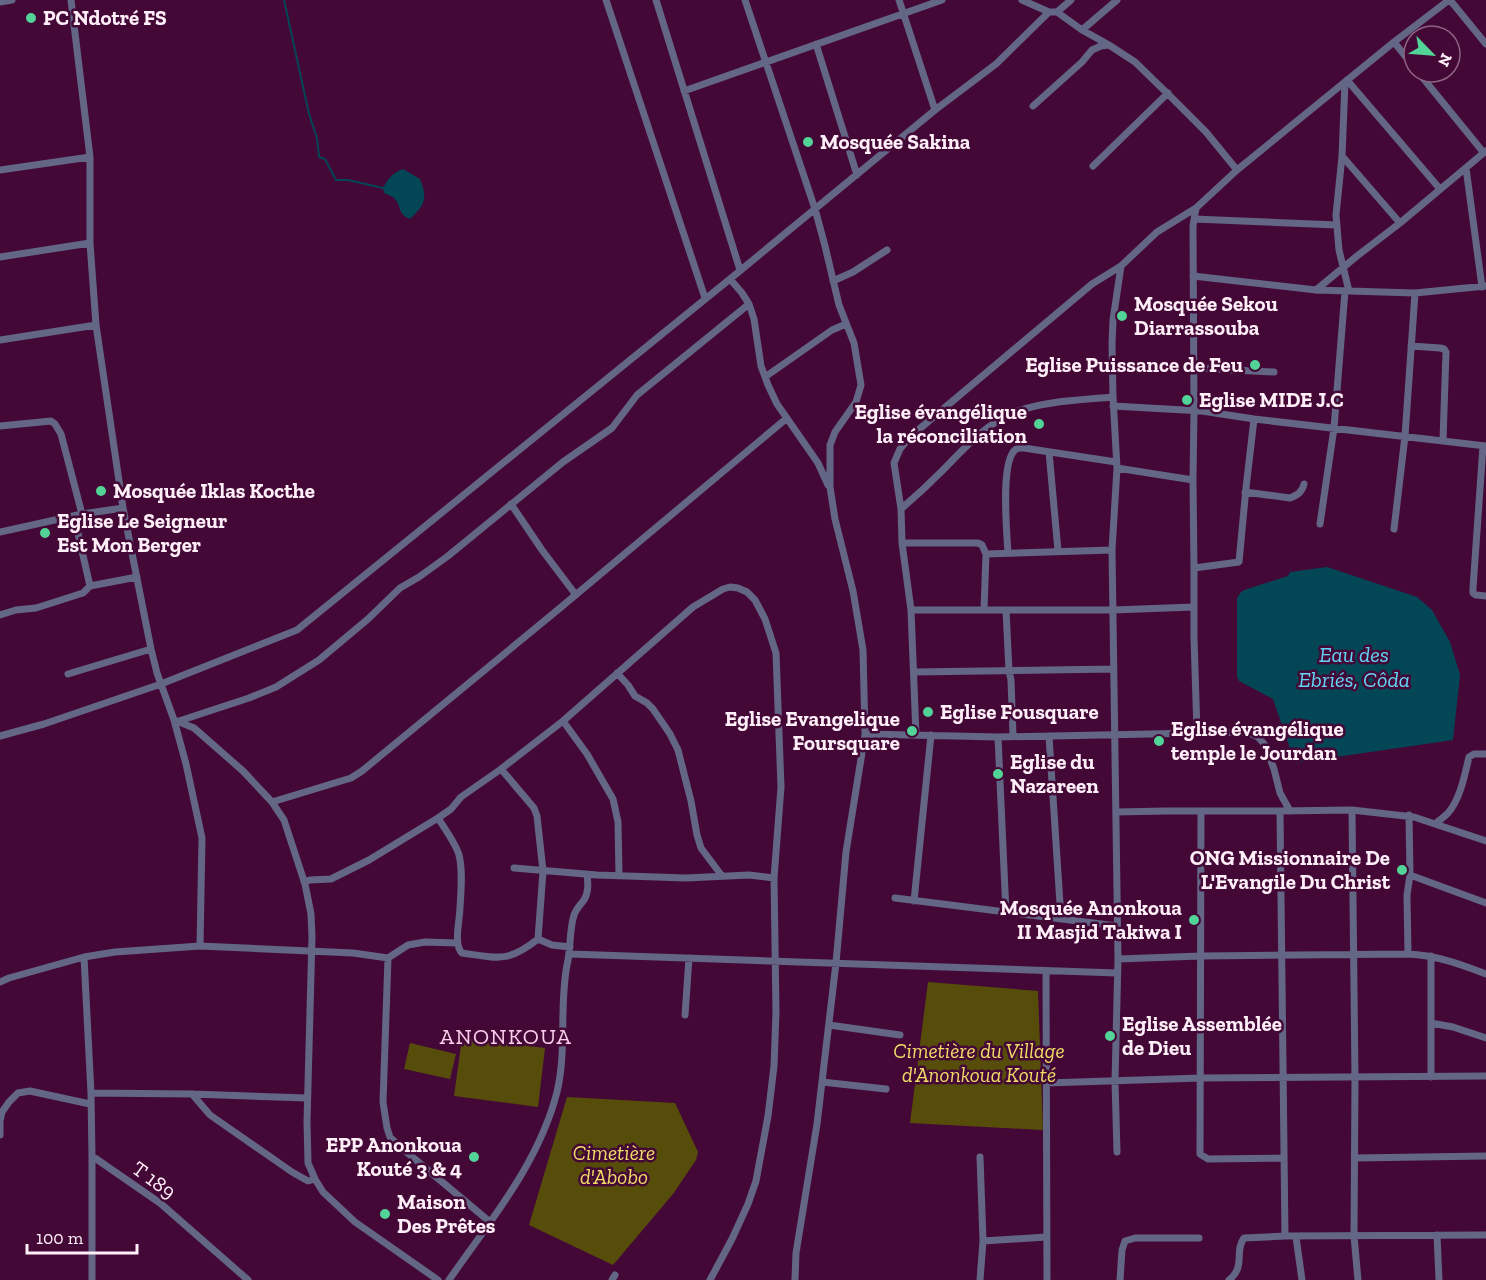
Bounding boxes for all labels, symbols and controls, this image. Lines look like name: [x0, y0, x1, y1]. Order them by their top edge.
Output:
place label: PC Ndotré FS: [43, 5, 167, 30]
marker: PC Ndotré FS: [24, 11, 38, 25]
north arrow: [1402, 24, 1462, 84]
text: N: [1434, 51, 1456, 70]
place label: Mosquée Sakina: [820, 129, 971, 154]
marker: Mosquée Sakina: [801, 135, 815, 149]
place label: Mosquée Sekou Diarrassouba: [1134, 291, 1278, 340]
marker: Mosquée Sekou Diarrassouba: [1115, 309, 1129, 323]
place label: Eglise Puissance de Feu: [1025, 352, 1243, 377]
marker: Eglise Puissance de Feu: [1248, 358, 1262, 372]
place label: Eglise MIDE J.C: [1199, 387, 1344, 412]
marker: Eglise MIDE J.C: [1180, 393, 1194, 407]
place label: Eglise évangélique la réconciliation: [854, 399, 1028, 448]
marker: Eglise évangélique la réconciliation: [1032, 417, 1046, 431]
place label: Mosquée Iklas Kocthe: [113, 478, 315, 503]
marker: Mosquée Iklas Kocthe: [94, 484, 108, 498]
place label: Eglise Le Seigneur Est Mon Berger: [57, 508, 227, 557]
marker: Eglise Le Seigneur Est Mon Berger: [38, 526, 52, 540]
water label: Eau des Ebriés, Côda: [1298, 641, 1410, 693]
place label: Eglise Fousquare: [940, 699, 1099, 724]
marker: Eglise Fousquare: [921, 705, 935, 719]
place label: Eglise Evangelique Foursquare: [725, 706, 900, 755]
place label: Eglise évangélique temple le Jourdan: [1171, 716, 1344, 765]
marker: Eglise Evangelique Foursquare: [905, 724, 919, 738]
marker: Eglise évangélique temple le Jourdan: [1152, 734, 1166, 748]
place label: Eglise du Nazareen: [1010, 749, 1099, 798]
marker: Eglise du Nazareen: [991, 767, 1005, 781]
place label: ONG Missionnaire De L'Evangile Du Christ: [1190, 845, 1391, 894]
marker: ONG Missionnaire De L'Evangile Du Christ: [1395, 863, 1409, 877]
place label: Mosquée Anonkoua II Masjid Takiwa I: [1000, 895, 1182, 944]
marker: Mosquée Anonkoua II Masjid Takiwa I: [1187, 913, 1201, 927]
place label: Eglise Assemblée de Dieu: [1122, 1011, 1282, 1060]
district label: ANONKOUA: [440, 1023, 572, 1050]
marker: Eglise Assemblée de Dieu: [1103, 1029, 1117, 1043]
park label: Cimetière du Village d'Anonkoua Kouté: [893, 1038, 1065, 1087]
place label: EPP Anonkoua Kouté 3 & 4: [326, 1132, 462, 1181]
park label: Cimetière d'Abobo: [573, 1140, 655, 1189]
marker: EPP Anonkoua Kouté 3 & 4: [467, 1150, 481, 1164]
street label: T 189: [128, 1155, 181, 1204]
place label: Maison Des Prêtes: [397, 1189, 496, 1238]
marker: Maison Des Prêtes: [378, 1207, 392, 1221]
scale bar: [27, 1217, 136, 1255]
text: 100 m: [36, 1227, 84, 1249]

